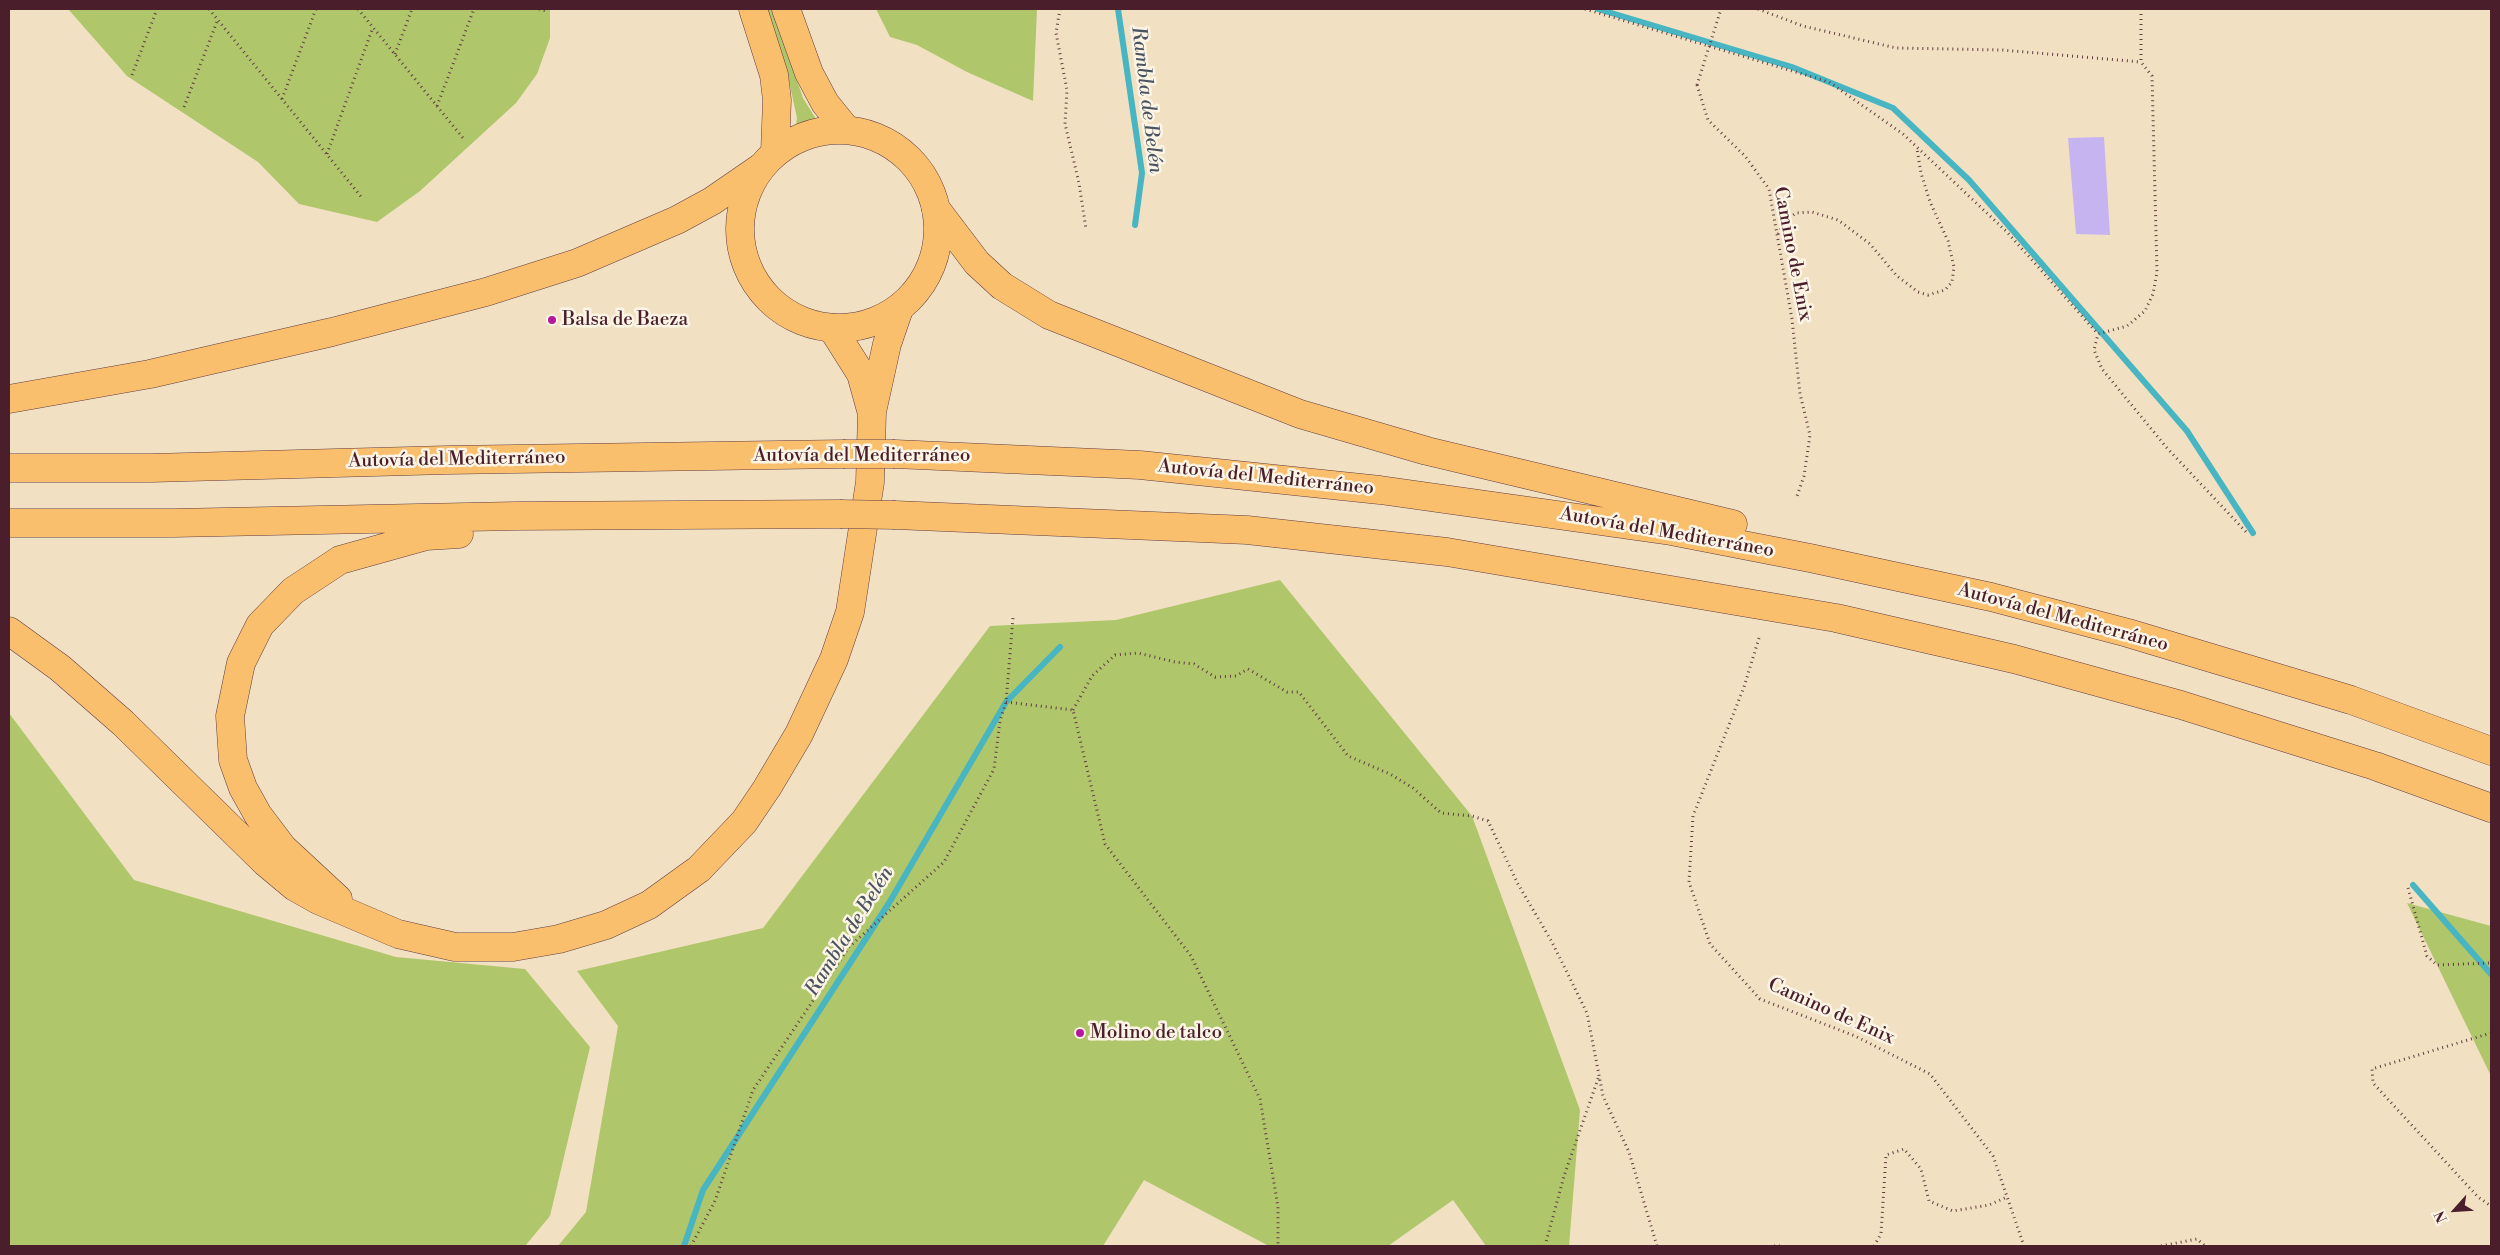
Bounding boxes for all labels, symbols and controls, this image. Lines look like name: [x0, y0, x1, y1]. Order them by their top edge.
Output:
water label: Rambla de Belén: [1125, 25, 1167, 175]
street label: Camino de Enix: [1768, 185, 1816, 323]
place label: Balsa de Baeza: [562, 309, 688, 331]
marker: Balsa de Baeza: [546, 314, 558, 326]
street label: Autovía del Mediterráneo: [753, 445, 971, 467]
street label: Autovía del Mediterráneo: [348, 447, 566, 473]
street label: Autovía del Mediterráneo: [1157, 455, 1375, 501]
street label: Autovía del Mediterráneo: [1558, 503, 1776, 563]
street label: Autovía del Mediterráneo: [1955, 579, 2171, 657]
water label: Rambla de Belén: [801, 863, 899, 1001]
street label: Camino de Enix: [1764, 974, 1898, 1050]
place label: Molino de talco: [1090, 1022, 1222, 1044]
marker: Molino de talco: [1074, 1027, 1086, 1039]
north arrow: [2430, 1185, 2480, 1235]
text: N: [2431, 1208, 2452, 1226]

